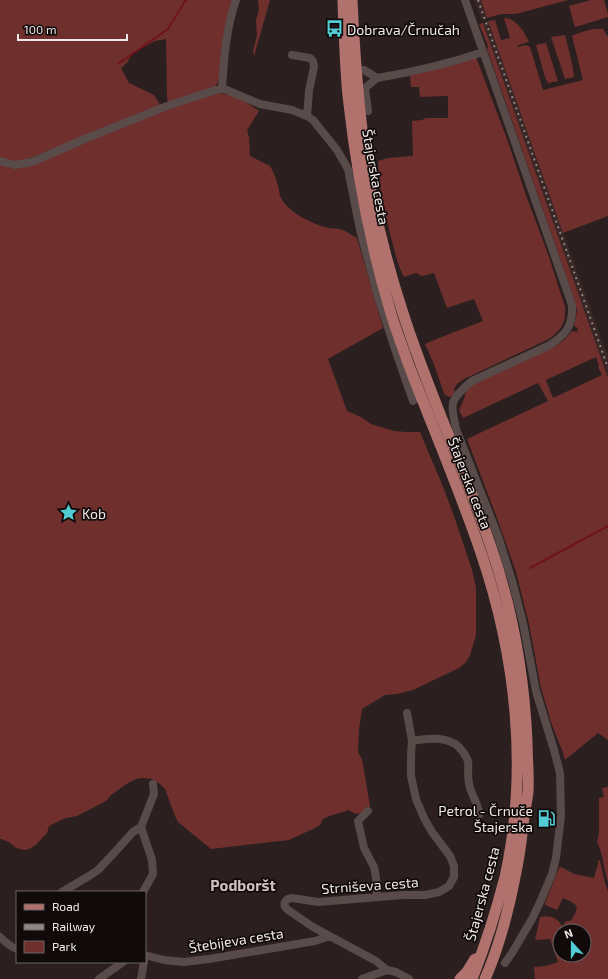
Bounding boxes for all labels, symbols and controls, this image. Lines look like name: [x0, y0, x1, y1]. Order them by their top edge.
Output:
scale bar: [18, 16, 127, 42]
bus stop icon: Dobrava/Črnučah: [324, 19, 344, 39]
place label: Dobrava/Črnučah: [347, 21, 460, 38]
text: 100 m: [24, 22, 56, 36]
street label: Štajerska cesta: [359, 128, 393, 226]
street label: Štajerska cesta: [445, 435, 495, 531]
place icon: Kob: [59, 503, 79, 523]
place label: Kob: [82, 505, 106, 522]
place label: Petrol - Črnuče Štajerska: [438, 802, 533, 835]
fuel station icon: Petrol - Črnuče Štajerska: [536, 808, 556, 828]
street label: Štajerska cesta: [461, 845, 503, 943]
street label: Strniševa cesta: [321, 873, 419, 897]
district label: Podboršt: [210, 876, 276, 894]
legend: [16, 891, 146, 963]
text: Road: [52, 899, 80, 913]
text: Railway: [52, 919, 96, 933]
north arrow: [552, 923, 592, 963]
street label: Štebijeva cesta: [187, 924, 285, 956]
text: N: [562, 926, 574, 941]
text: Park: [52, 939, 77, 953]

